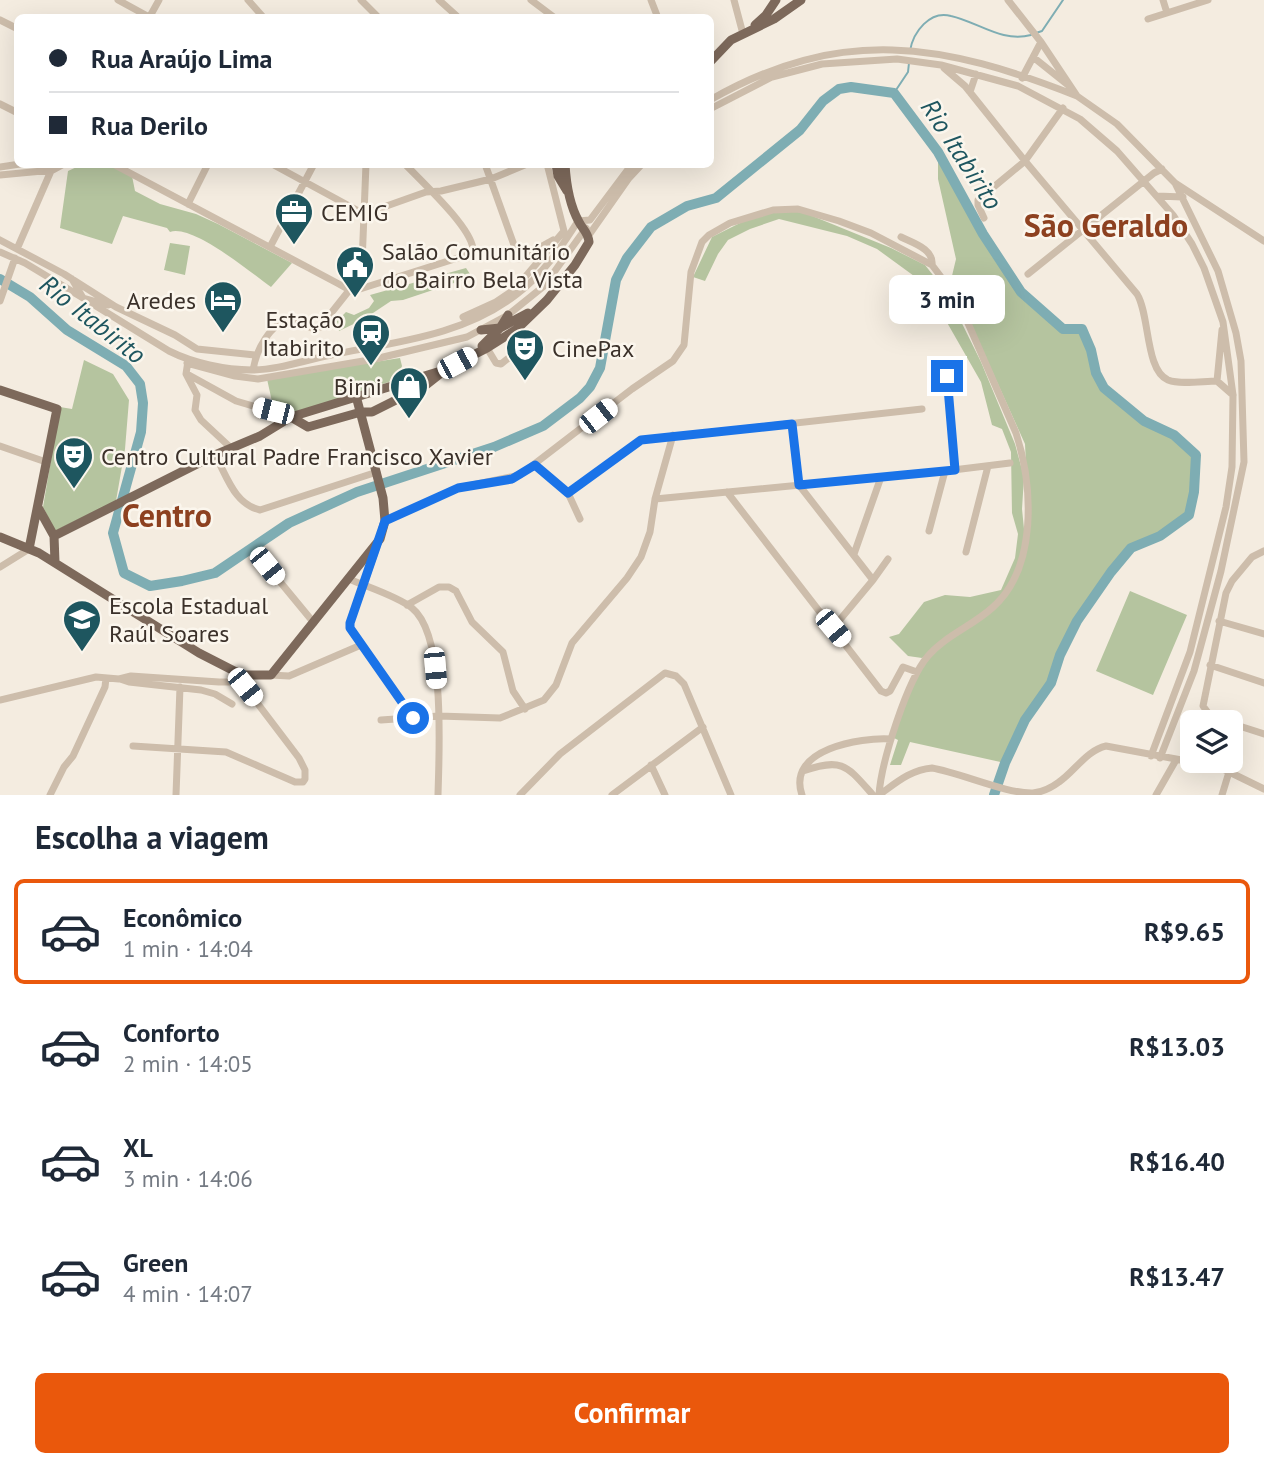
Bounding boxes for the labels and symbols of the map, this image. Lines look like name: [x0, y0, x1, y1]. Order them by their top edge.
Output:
water label: Rio Itabirito: [914, 92, 1010, 216]
office icon: CEMIG: [273, 191, 315, 246]
place label: CEMIG: [321, 197, 388, 228]
district label: São Geraldo: [1024, 204, 1188, 246]
place label: Salão Comunitário do Bairro Bela Vista: [382, 236, 583, 295]
public building icon: Salão Comunitário do Bairro Bela Vista: [334, 244, 376, 299]
water label: Rio Itabirito: [33, 267, 153, 371]
callout: 3 min: [889, 274, 1005, 324]
hotel icon: Aredes: [202, 279, 244, 334]
place label: Aredes: [126, 285, 196, 316]
place label: Estação Itabirito: [262, 304, 344, 363]
station icon: Estação Itabirito: [350, 312, 392, 367]
theatre icon: CinePax: [504, 327, 546, 382]
place label: CinePax: [552, 333, 634, 364]
car: [434, 344, 481, 382]
route end: [931, 360, 963, 392]
shop icon: Birni: [388, 365, 430, 420]
place label: Birni: [334, 371, 382, 402]
car: [575, 395, 622, 437]
car: [251, 396, 296, 426]
theatre icon: Centro Cultural Padre Francisco Xavier: [53, 435, 95, 490]
place label: Centro Cultural Padre Francisco Xavier: [101, 441, 493, 472]
district label: Centro: [122, 494, 212, 536]
car: [246, 543, 289, 589]
place label: Escola Estadual Raúl Soares: [109, 590, 268, 649]
school or university icon: Escola Estadual Raúl Soares: [61, 598, 103, 653]
car: [812, 605, 855, 651]
car: [423, 646, 448, 690]
car: [224, 664, 267, 710]
route start: [397, 702, 429, 734]

